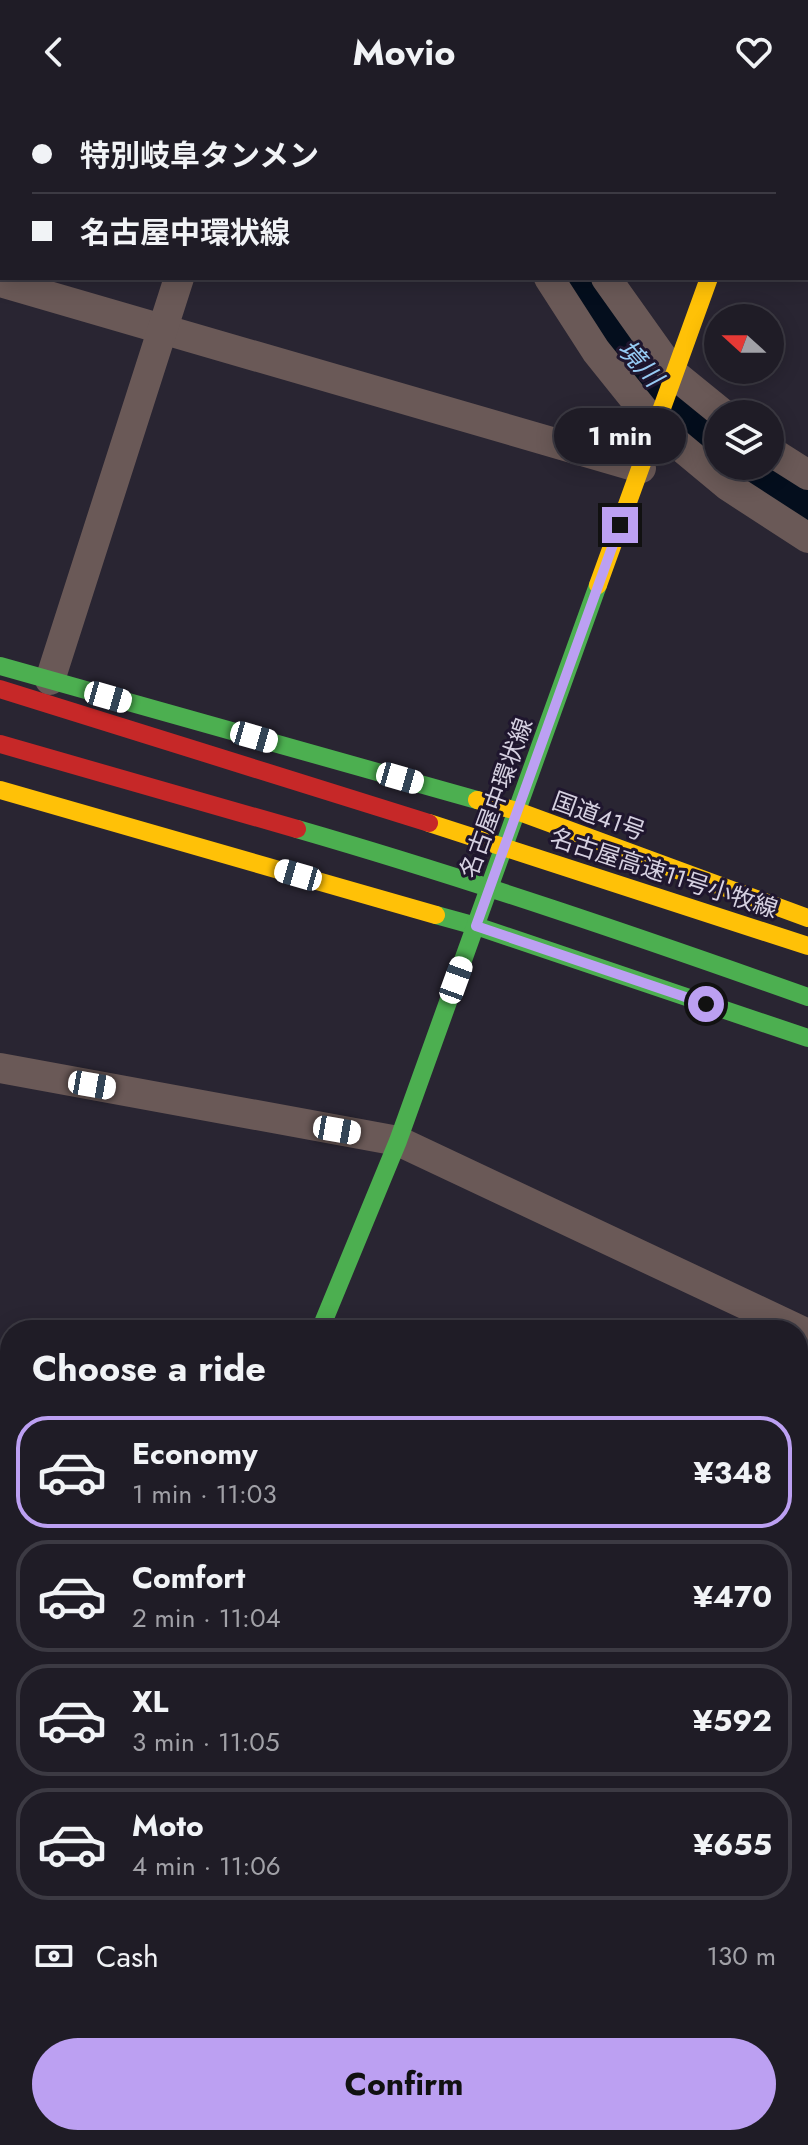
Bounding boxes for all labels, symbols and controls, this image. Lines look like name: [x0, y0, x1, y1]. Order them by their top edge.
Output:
text: Movio: [353, 26, 455, 78]
icon: back: [32, 30, 76, 74]
icon: heart: [732, 30, 776, 74]
text: 特別岐阜タンメン: [80, 134, 319, 177]
text: 名古屋中環状線: [80, 211, 290, 254]
north arrow: [704, 304, 784, 384]
map controls: [704, 304, 784, 480]
water label: 境川: [608, 331, 674, 397]
button: layers: [704, 400, 784, 480]
callout: 1 min: [554, 409, 686, 465]
text: 1 min: [588, 417, 652, 455]
route end: [602, 507, 638, 543]
car: [82, 679, 134, 715]
street label: 名古屋中環状線: [451, 713, 541, 883]
car: [228, 719, 280, 755]
car: [374, 760, 426, 796]
street label: 国道41号: [548, 783, 650, 849]
street label: 名古屋高速11号小牧線: [546, 820, 782, 926]
car: [272, 857, 324, 893]
car: [437, 953, 475, 1007]
route start: [688, 986, 724, 1022]
car: [66, 1069, 118, 1101]
car: [311, 1114, 363, 1146]
text: Choose a ride: [32, 1342, 266, 1394]
text: Economy: [132, 1432, 258, 1475]
icon: car: [36, 1436, 108, 1508]
text: ¥348: [694, 1451, 772, 1494]
text: 1 min · 11:03: [132, 1475, 277, 1513]
text: Comfort: [132, 1556, 245, 1599]
icon: car: [36, 1560, 108, 1632]
text: ¥470: [693, 1575, 772, 1618]
text: 2 min · 11:04: [132, 1599, 281, 1637]
text: XL: [132, 1680, 168, 1723]
icon: car: [36, 1684, 108, 1756]
text: ¥592: [693, 1699, 772, 1742]
text: 3 min · 11:05: [132, 1723, 280, 1761]
text: Moto: [132, 1804, 204, 1847]
icon: car: [36, 1808, 108, 1880]
text: ¥655: [693, 1823, 772, 1866]
text: 4 min · 11:06: [132, 1847, 281, 1885]
icon: cash: [32, 1934, 76, 1978]
text: Cash: [96, 1935, 159, 1978]
text: 130 m: [706, 1937, 776, 1975]
button: Confirm: [32, 2038, 776, 2130]

